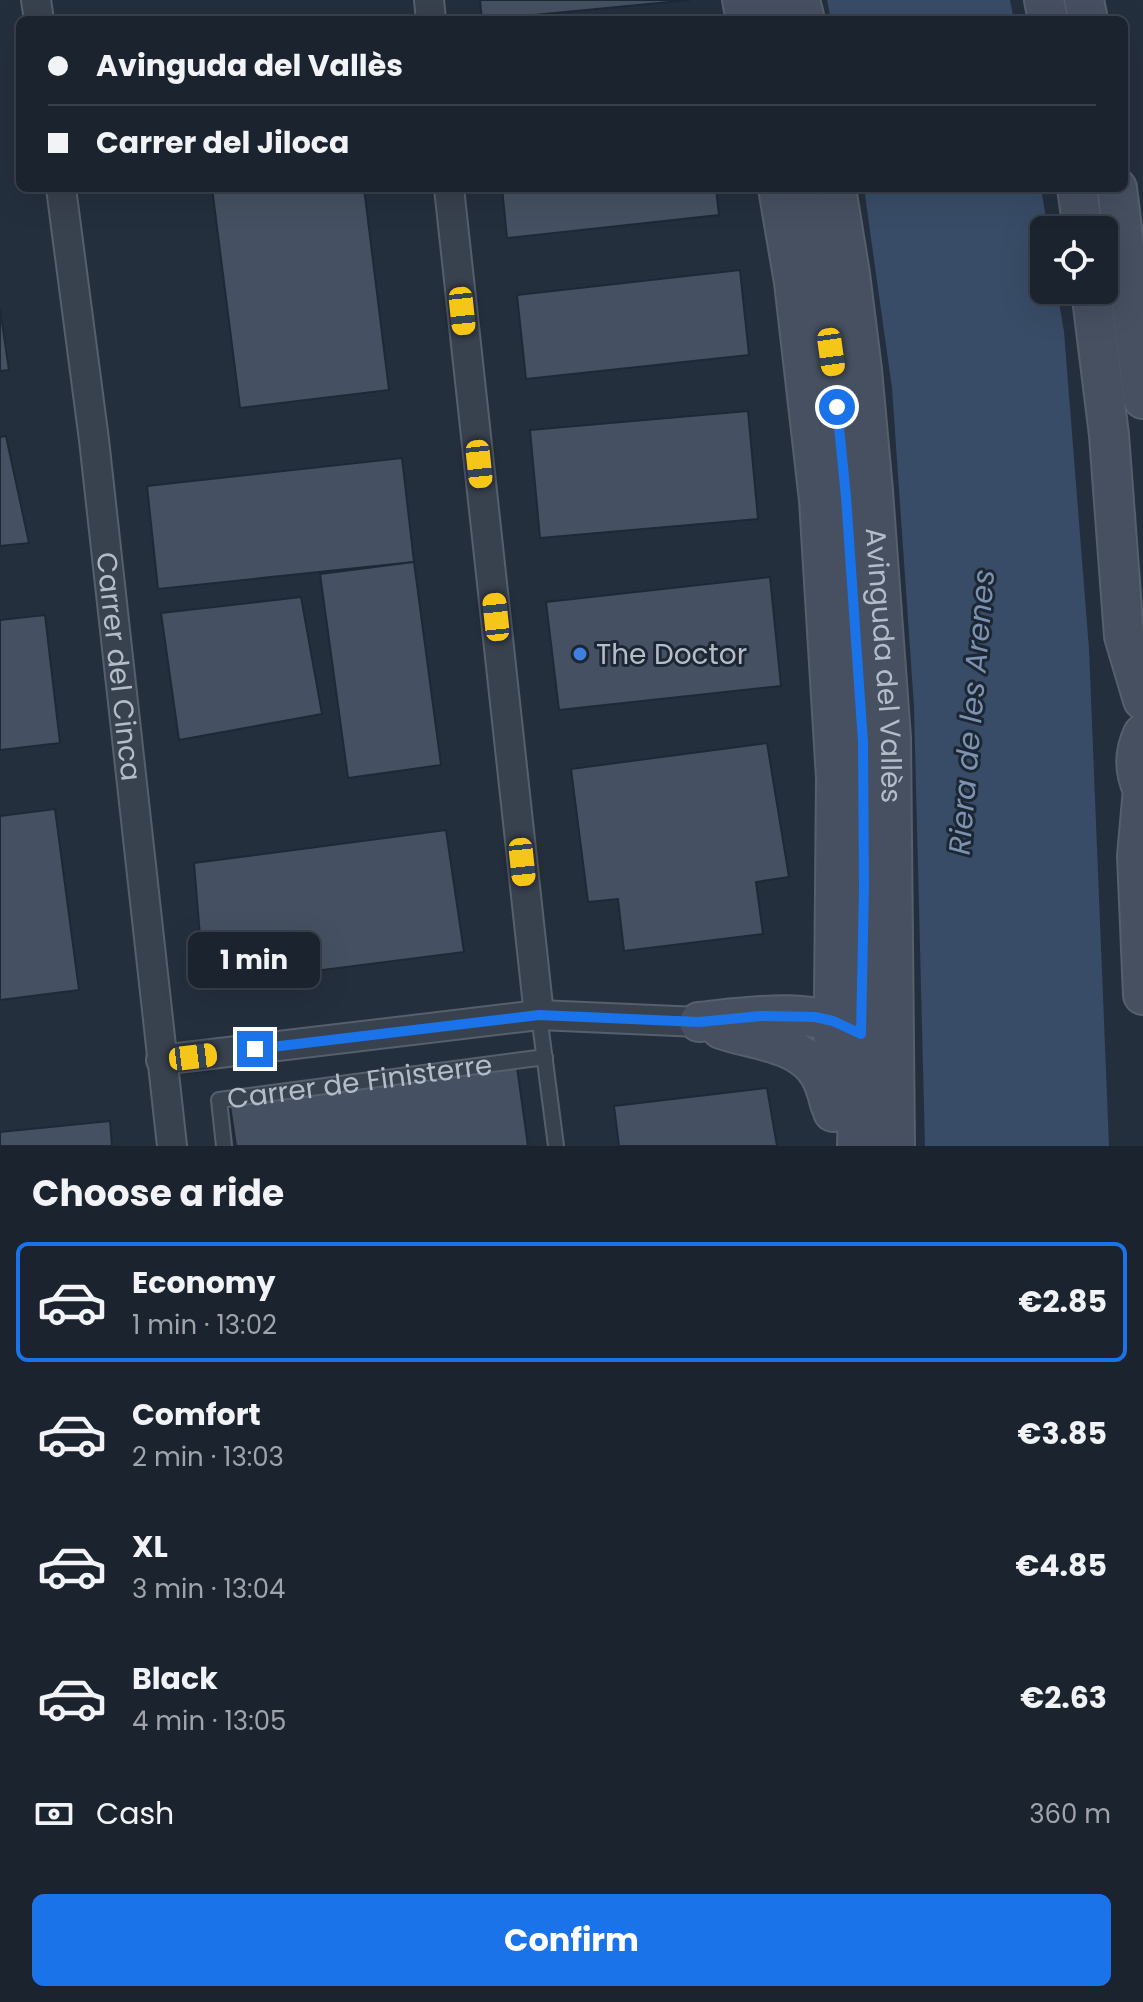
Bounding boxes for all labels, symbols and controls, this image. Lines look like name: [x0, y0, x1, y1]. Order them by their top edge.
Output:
text: Avinguda del Vallès: [96, 44, 403, 87]
text: Carrer del Jiloca: [96, 121, 349, 164]
map controls: [1030, 216, 1118, 304]
button: locate: [1030, 216, 1118, 304]
car: [448, 286, 476, 336]
car: [816, 327, 846, 377]
route start: [819, 389, 855, 425]
car: [465, 439, 493, 489]
street label: Avinguda del Vallès: [856, 526, 911, 803]
street label: Carrer del Cinca: [87, 550, 151, 783]
water label: Riera de les Arenes: [938, 567, 1005, 857]
car: [482, 592, 510, 642]
place label: The Doctor: [596, 635, 747, 674]
marker: The Doctor: [571, 645, 589, 663]
car: [508, 837, 536, 887]
callout: 1 min: [189, 933, 321, 989]
text: 1 min: [220, 942, 288, 978]
route end: [237, 1031, 273, 1067]
car: [168, 1042, 218, 1072]
street label: Carrer de Finisterre: [225, 1045, 494, 1119]
text: Choose a ride: [32, 1168, 284, 1219]
text: Economy: [132, 1261, 276, 1304]
icon: car: [36, 1266, 108, 1338]
text: €2.85: [1019, 1280, 1107, 1323]
text: 1 min · 13:02: [132, 1307, 277, 1343]
text: Comfort: [132, 1393, 261, 1436]
icon: car: [36, 1398, 108, 1470]
text: €3.85: [1018, 1412, 1107, 1455]
text: 2 min · 13:03: [132, 1439, 284, 1475]
text: XL: [132, 1525, 168, 1568]
icon: car: [36, 1530, 108, 1602]
text: €4.85: [1015, 1544, 1107, 1587]
text: 3 min · 13:04: [132, 1571, 285, 1607]
text: Black: [132, 1657, 218, 1700]
icon: car: [36, 1662, 108, 1734]
text: €2.63: [1020, 1676, 1107, 1719]
text: 4 min · 13:05: [132, 1703, 286, 1739]
icon: cash: [32, 1792, 76, 1836]
text: Cash: [96, 1792, 174, 1835]
text: 360 m: [1029, 1796, 1111, 1832]
button: Confirm: [32, 1894, 1111, 1986]

